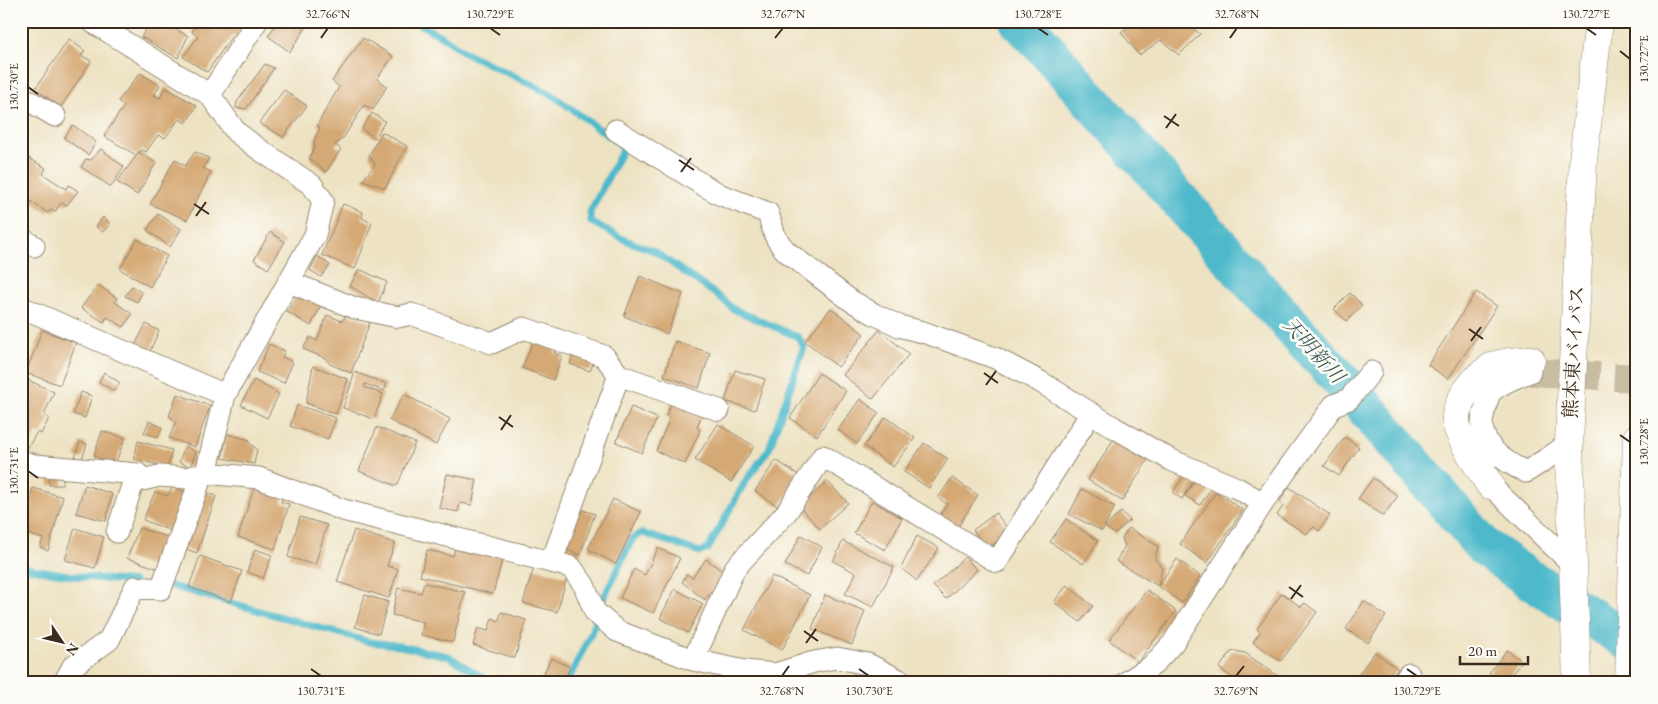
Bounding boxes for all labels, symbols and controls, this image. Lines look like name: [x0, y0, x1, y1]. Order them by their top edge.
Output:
text: 32.766°N: [306, 6, 351, 22]
text: 130.729°E: [466, 6, 514, 22]
text: 32.767°N: [761, 6, 806, 22]
text: 130.728°E: [1014, 6, 1062, 22]
text: 32.768°N: [1215, 6, 1260, 22]
text: 130.727°E: [1562, 6, 1610, 22]
text: 130.727°E: [1636, 35, 1652, 83]
text: 130.730°E: [6, 63, 22, 111]
street label: 熊本東バイパス: [1558, 285, 1589, 419]
water label: 天明新川: [1278, 312, 1352, 390]
text: 130.728°E: [1636, 418, 1652, 466]
text: 130.731°E: [6, 447, 22, 495]
north arrow: [38, 616, 88, 666]
scale bar: [1460, 634, 1528, 666]
text: N: [62, 640, 83, 660]
text: 20 m: [1468, 641, 1497, 660]
text: 130.731°E: [297, 683, 345, 699]
text: 32.768°N: [760, 683, 805, 699]
text: 130.730°E: [845, 683, 893, 699]
text: 32.769°N: [1214, 683, 1259, 699]
text: 130.729°E: [1393, 683, 1441, 699]

